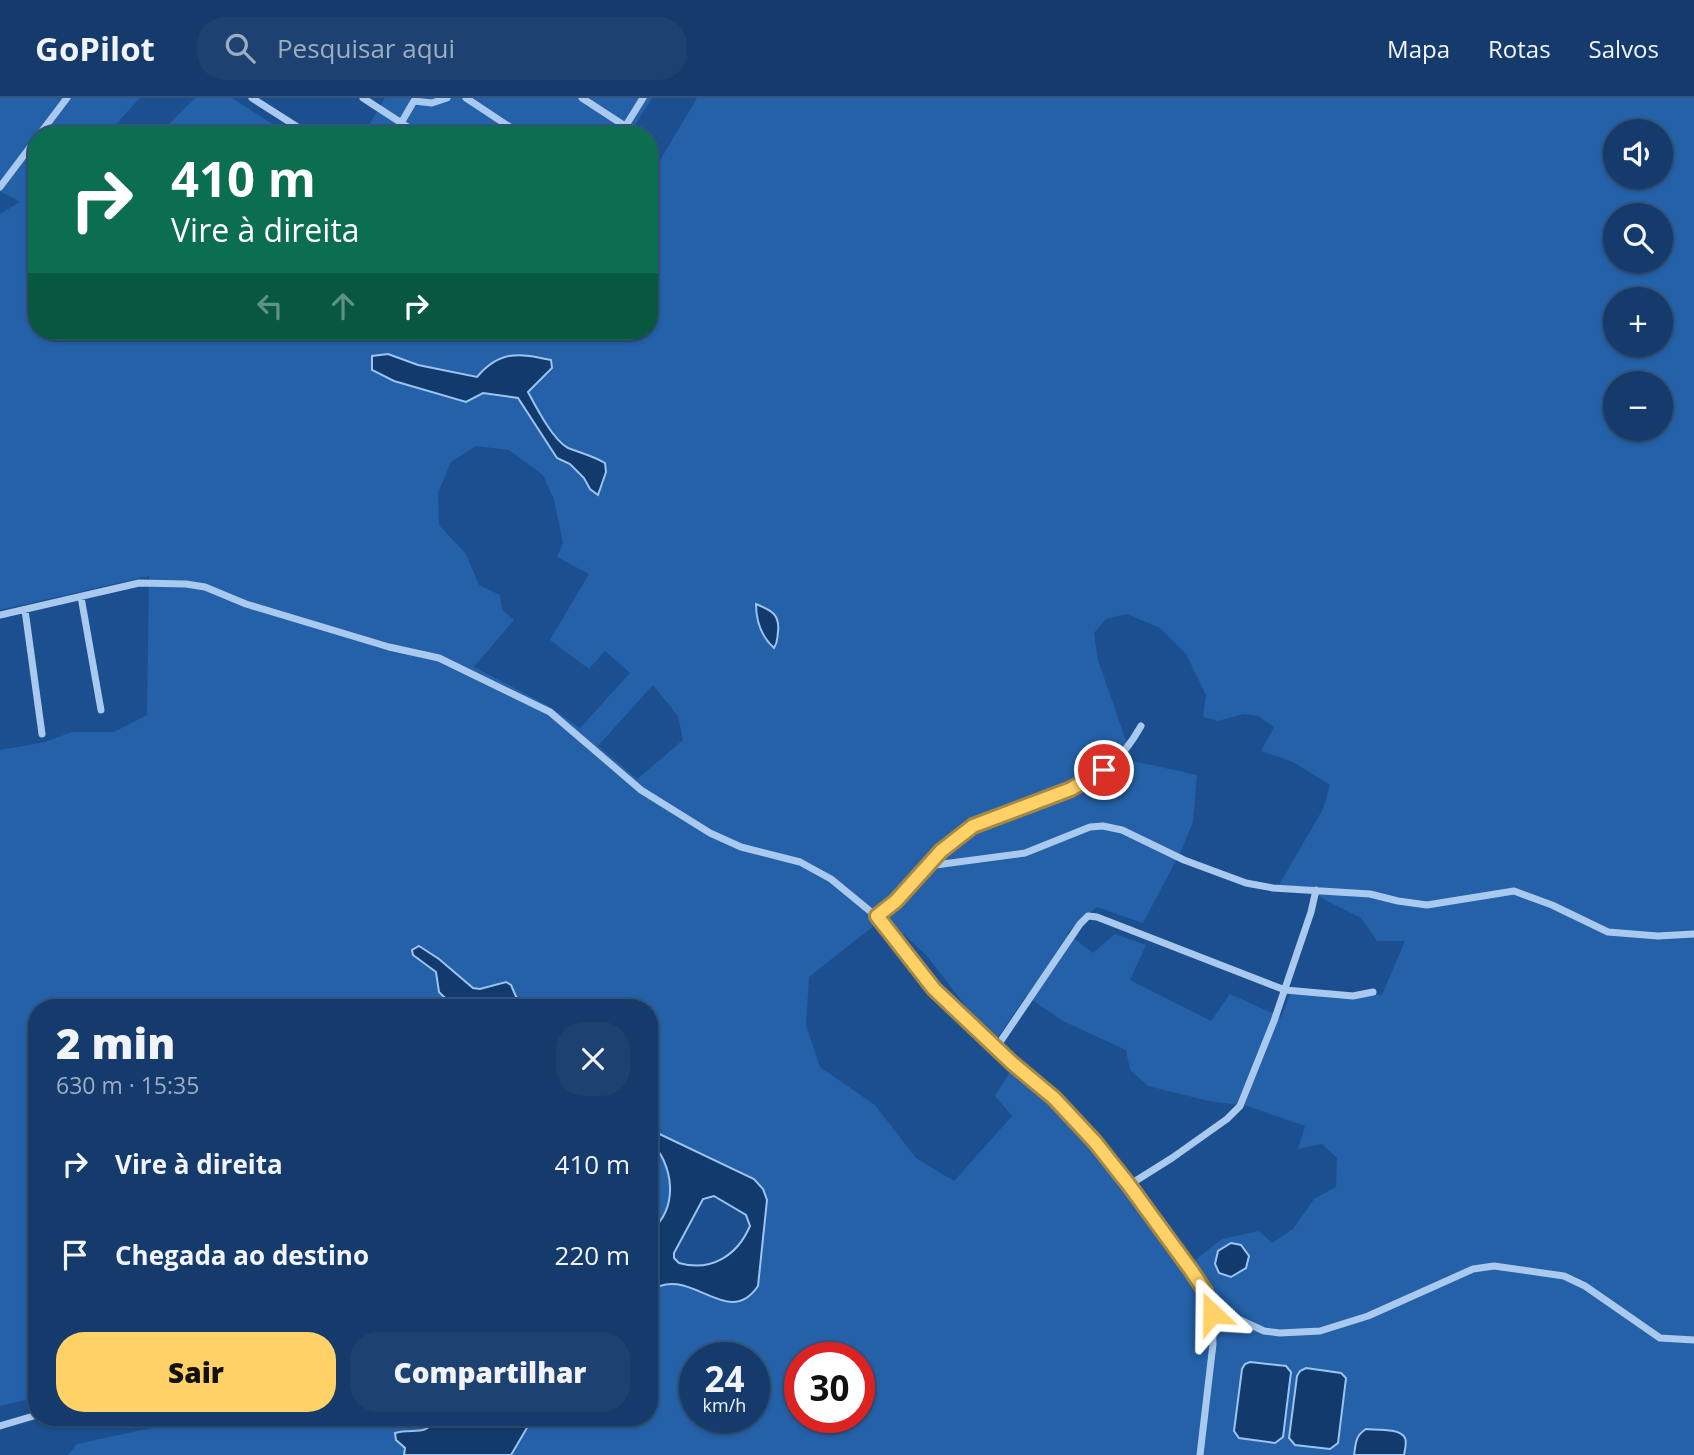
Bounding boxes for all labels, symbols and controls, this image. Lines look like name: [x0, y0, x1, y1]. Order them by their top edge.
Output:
search box: [197, 17, 687, 80]
text: GoPilot: [35, 26, 155, 71]
icon: search: [221, 29, 259, 67]
text: Pesquisar aqui: [277, 30, 455, 66]
text: Mapa: [1387, 32, 1450, 65]
text: Rotas: [1488, 32, 1551, 65]
text: Salvos: [1589, 32, 1659, 65]
map controls: [1603, 119, 1673, 441]
button: sound: [1603, 119, 1673, 189]
text: 410 m: [171, 145, 316, 211]
icon: right: [56, 154, 147, 245]
button: search: [1603, 203, 1673, 273]
text: Vire à direita: [171, 208, 360, 251]
icon: left: [251, 287, 289, 325]
icon: ahead: [324, 287, 362, 325]
icon: right: [397, 287, 435, 325]
button: +: [1603, 287, 1673, 357]
button: −: [1603, 371, 1673, 441]
pin: [1074, 740, 1134, 800]
icon: arrive: [1085, 751, 1123, 789]
text: 2 min: [56, 1014, 175, 1071]
button: close: [556, 1022, 630, 1096]
text: 630 m · 15:35: [56, 1069, 199, 1101]
icon: right: [56, 1145, 94, 1183]
text: Vire à direita: [115, 1146, 283, 1182]
text: 410 m: [555, 1146, 630, 1182]
icon: arrive: [56, 1236, 94, 1274]
text: Chegada ao destino: [115, 1237, 369, 1273]
text: 220 m: [555, 1237, 630, 1273]
position arrow: [1175, 1276, 1249, 1350]
button: Sair: [56, 1332, 336, 1412]
button: Compartilhar: [350, 1332, 630, 1412]
speed limit sign: 30: [784, 1342, 875, 1433]
text: 24: [704, 1355, 745, 1402]
text: km/h: [703, 1393, 746, 1417]

